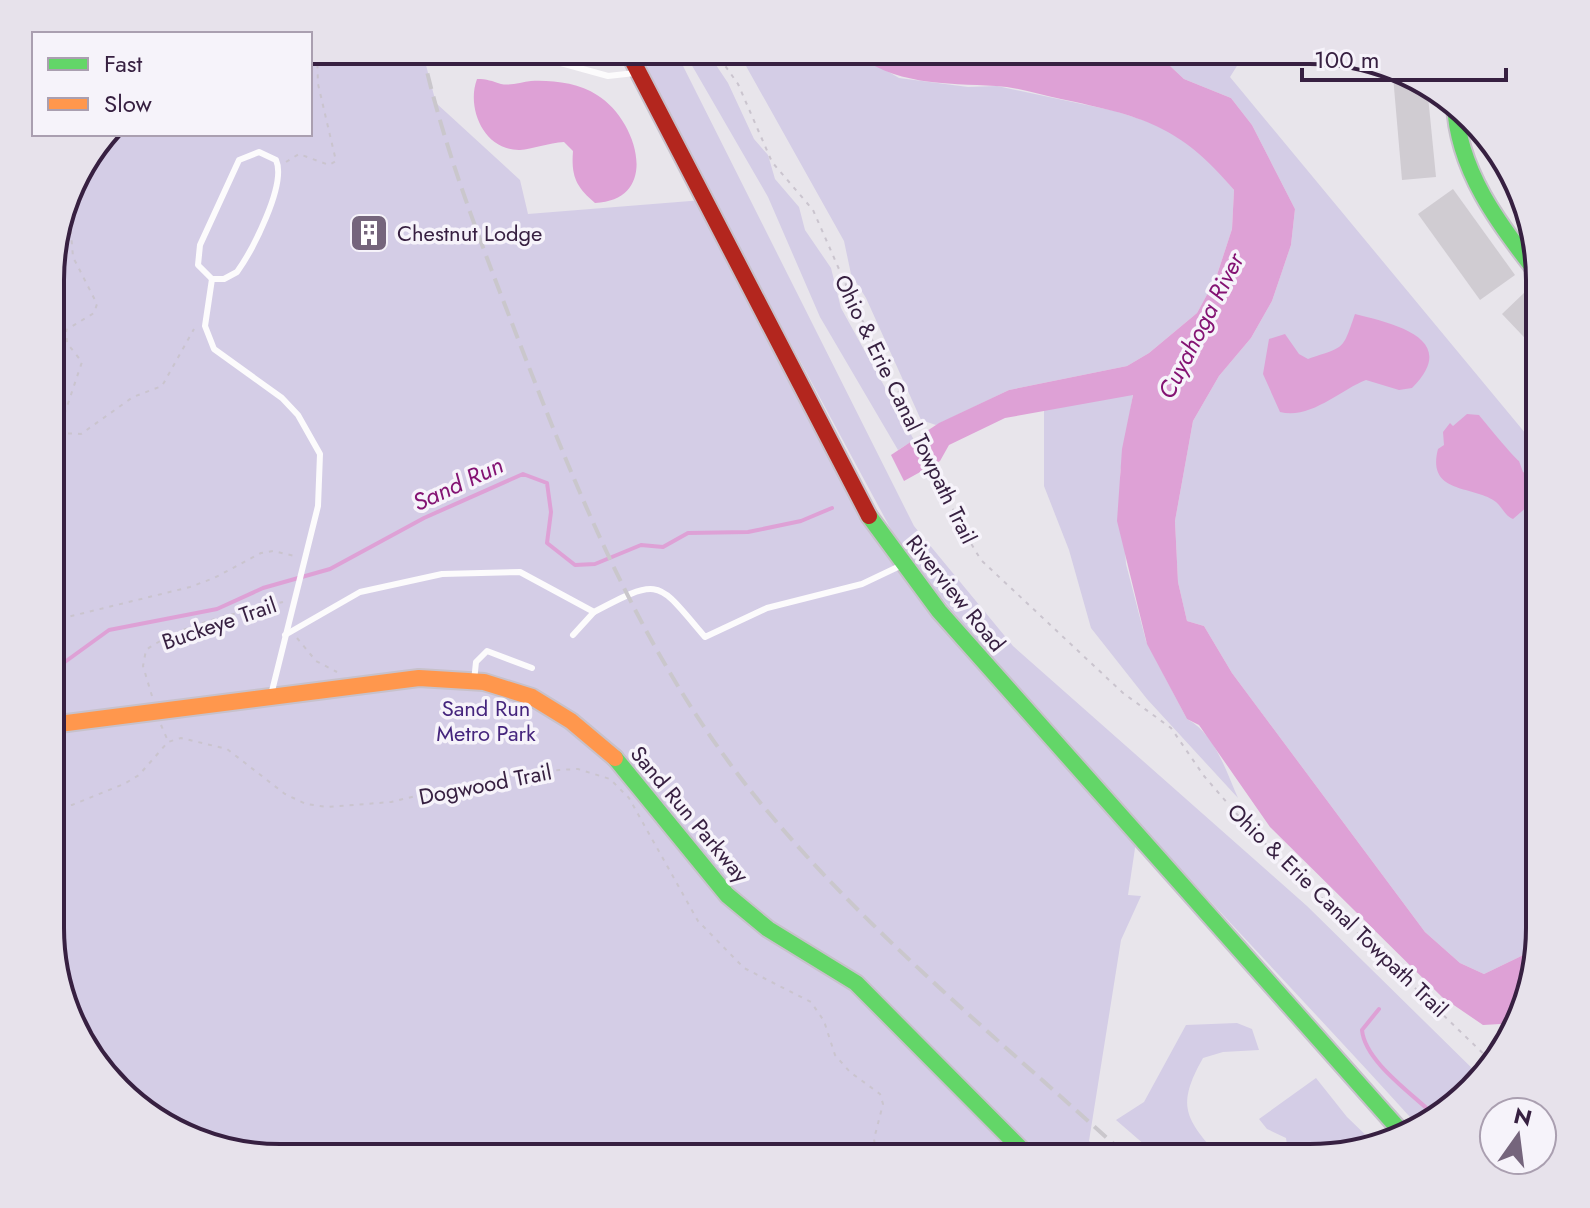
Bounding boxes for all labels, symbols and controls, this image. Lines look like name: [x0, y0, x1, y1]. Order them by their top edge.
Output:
legend: [32, 32, 312, 136]
scale bar: [1302, 32, 1506, 82]
text: 100 m: [1314, 42, 1380, 77]
text: Fast: [104, 46, 142, 81]
text: Slow: [104, 86, 152, 121]
building icon: Chestnut Lodge: [348, 212, 390, 254]
place label: Chestnut Lodge: [397, 217, 542, 249]
water label: Cuyahoga River: [1149, 245, 1253, 405]
street label: Ohio & Erie Canal Towpath Trail: [827, 269, 985, 549]
water label: Sand Run: [407, 447, 509, 520]
street label: Riverview Road: [899, 528, 1013, 658]
street label: Buckeye Trail: [157, 588, 281, 658]
park label: Sand Run Metro Park: [436, 692, 536, 749]
street label: Sand Run Parkway: [623, 739, 757, 890]
street label: Dogwood Trail: [416, 755, 554, 813]
street label: Ohio & Erie Canal Towpath Trail: [1220, 796, 1456, 1024]
north arrow: [1478, 1096, 1558, 1176]
text: N: [1510, 1099, 1535, 1134]

